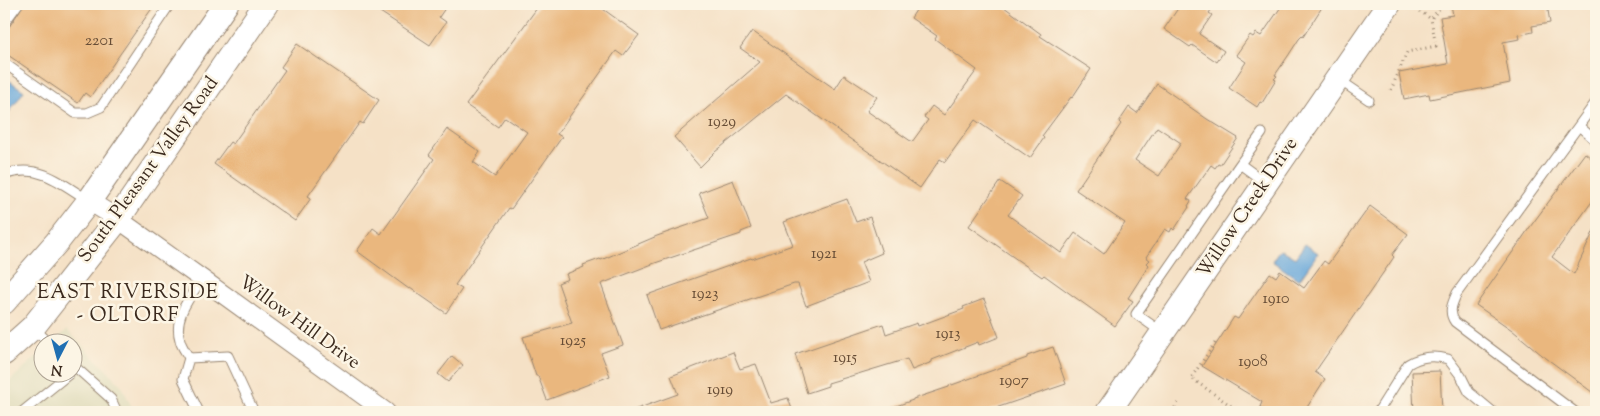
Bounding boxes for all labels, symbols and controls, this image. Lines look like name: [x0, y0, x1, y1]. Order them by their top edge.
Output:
house number: 2201: [85, 30, 114, 53]
street label: South Pleasant Valley Road: [72, 71, 226, 268]
house number: 1929: [708, 111, 736, 134]
street label: Willow Creek Drive: [1191, 132, 1305, 283]
house number: 1921: [811, 243, 838, 266]
street label: Willow Hill Drive: [233, 270, 366, 377]
district label: EAST RIVERSIDE - OLTORF: [37, 279, 219, 331]
house number: 1923: [691, 283, 719, 306]
house number: 1910: [1263, 288, 1289, 311]
house number: 1913: [936, 323, 960, 346]
house number: 1925: [560, 330, 587, 353]
north arrow: [32, 334, 82, 384]
house number: 1915: [833, 347, 858, 370]
house number: 1908: [1238, 351, 1268, 374]
text: N: [50, 358, 63, 379]
house number: 1907: [999, 370, 1029, 393]
house number: 1919: [707, 379, 733, 402]

